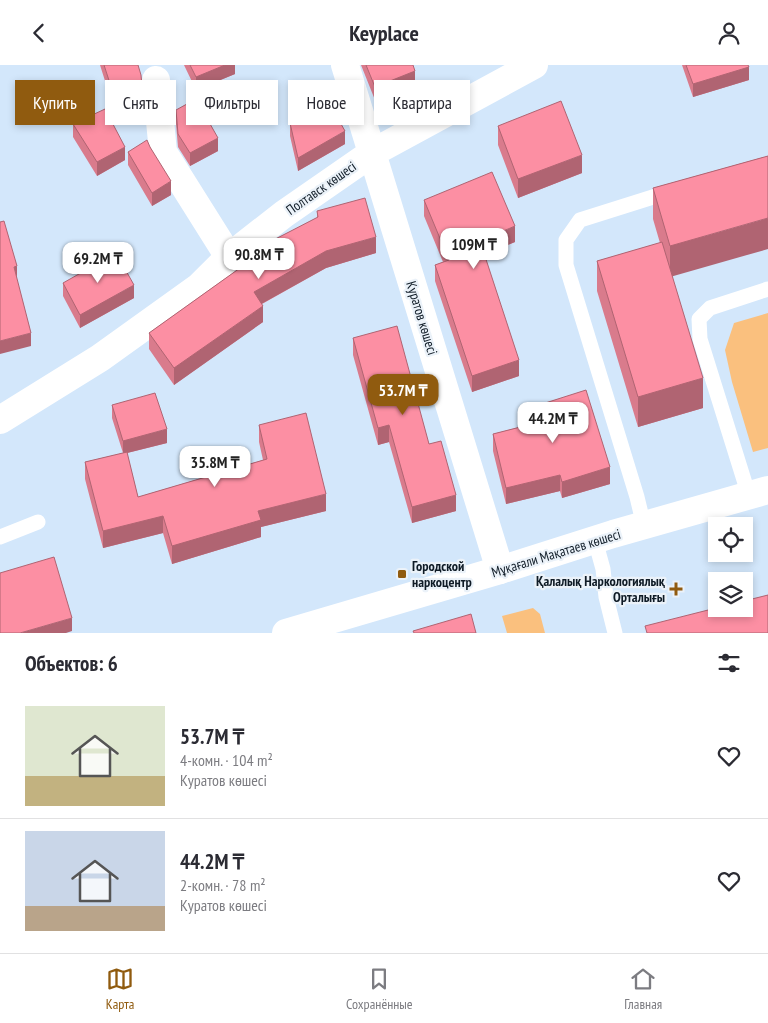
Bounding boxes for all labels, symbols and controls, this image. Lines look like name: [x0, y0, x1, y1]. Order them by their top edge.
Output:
icon: back: [25, 19, 53, 47]
text: Keyplace: [349, 19, 419, 47]
icon: person: [715, 19, 743, 47]
chip: Купить: [15, 80, 95, 125]
chip: Снять: [105, 80, 176, 125]
chip: Фильтры: [186, 80, 278, 125]
chip: Новое: [288, 80, 364, 125]
chip: Квартира: [374, 80, 470, 125]
street label: Полтавск көшесі: [282, 157, 360, 219]
pin: 109M ₸: [433, 227, 515, 270]
text: 109M ₸: [451, 234, 497, 254]
pin: 90.8M ₸: [213, 237, 305, 280]
pin: 69.2M ₸: [52, 241, 144, 284]
text: 90.8M ₸: [235, 244, 283, 264]
text: 69.2M ₸: [74, 248, 122, 268]
street label: Куратов көшесі: [402, 279, 442, 357]
pin: 53.7M ₸: [357, 373, 449, 416]
text: 53.7M ₸: [379, 380, 427, 400]
pin: 44.2M ₸: [507, 401, 599, 444]
text: 44.2M ₸: [529, 408, 577, 428]
pin: 35.8M ₸: [169, 445, 261, 488]
text: 35.8M ₸: [191, 452, 239, 472]
map controls: [708, 517, 753, 617]
button: locate: [708, 517, 753, 562]
street label: Мұқағали Мақатаев көшесі: [489, 525, 623, 581]
place label: Городской наркоцентр: [412, 557, 472, 591]
marker: Городской наркоцентр: [396, 568, 408, 580]
place label: Қалалық Наркологиялық Орталығы: [536, 572, 666, 606]
button: layers: [708, 572, 753, 617]
marker: Қалалық Наркологиялық Орталығы: [669, 582, 683, 596]
icon: filters: [715, 649, 743, 677]
text: Объектов: 6: [25, 650, 118, 677]
text: 53.7M ₸: [180, 723, 244, 750]
icon: home: [65, 726, 125, 786]
icon: heart: [715, 742, 743, 770]
text: 4-комн. · 104 m²: [180, 750, 273, 770]
text: Куратов көшесі: [180, 770, 267, 790]
text: 44.2M ₸: [180, 848, 244, 875]
icon: home: [65, 851, 125, 911]
icon: heart: [715, 867, 743, 895]
text: 2-комн. · 78 m²: [180, 875, 266, 895]
text: Куратов көшесі: [180, 895, 267, 915]
tab: Карта: [106, 965, 134, 1013]
tab: Сохранённые: [346, 965, 413, 1013]
tab: Главная: [624, 965, 662, 1013]

